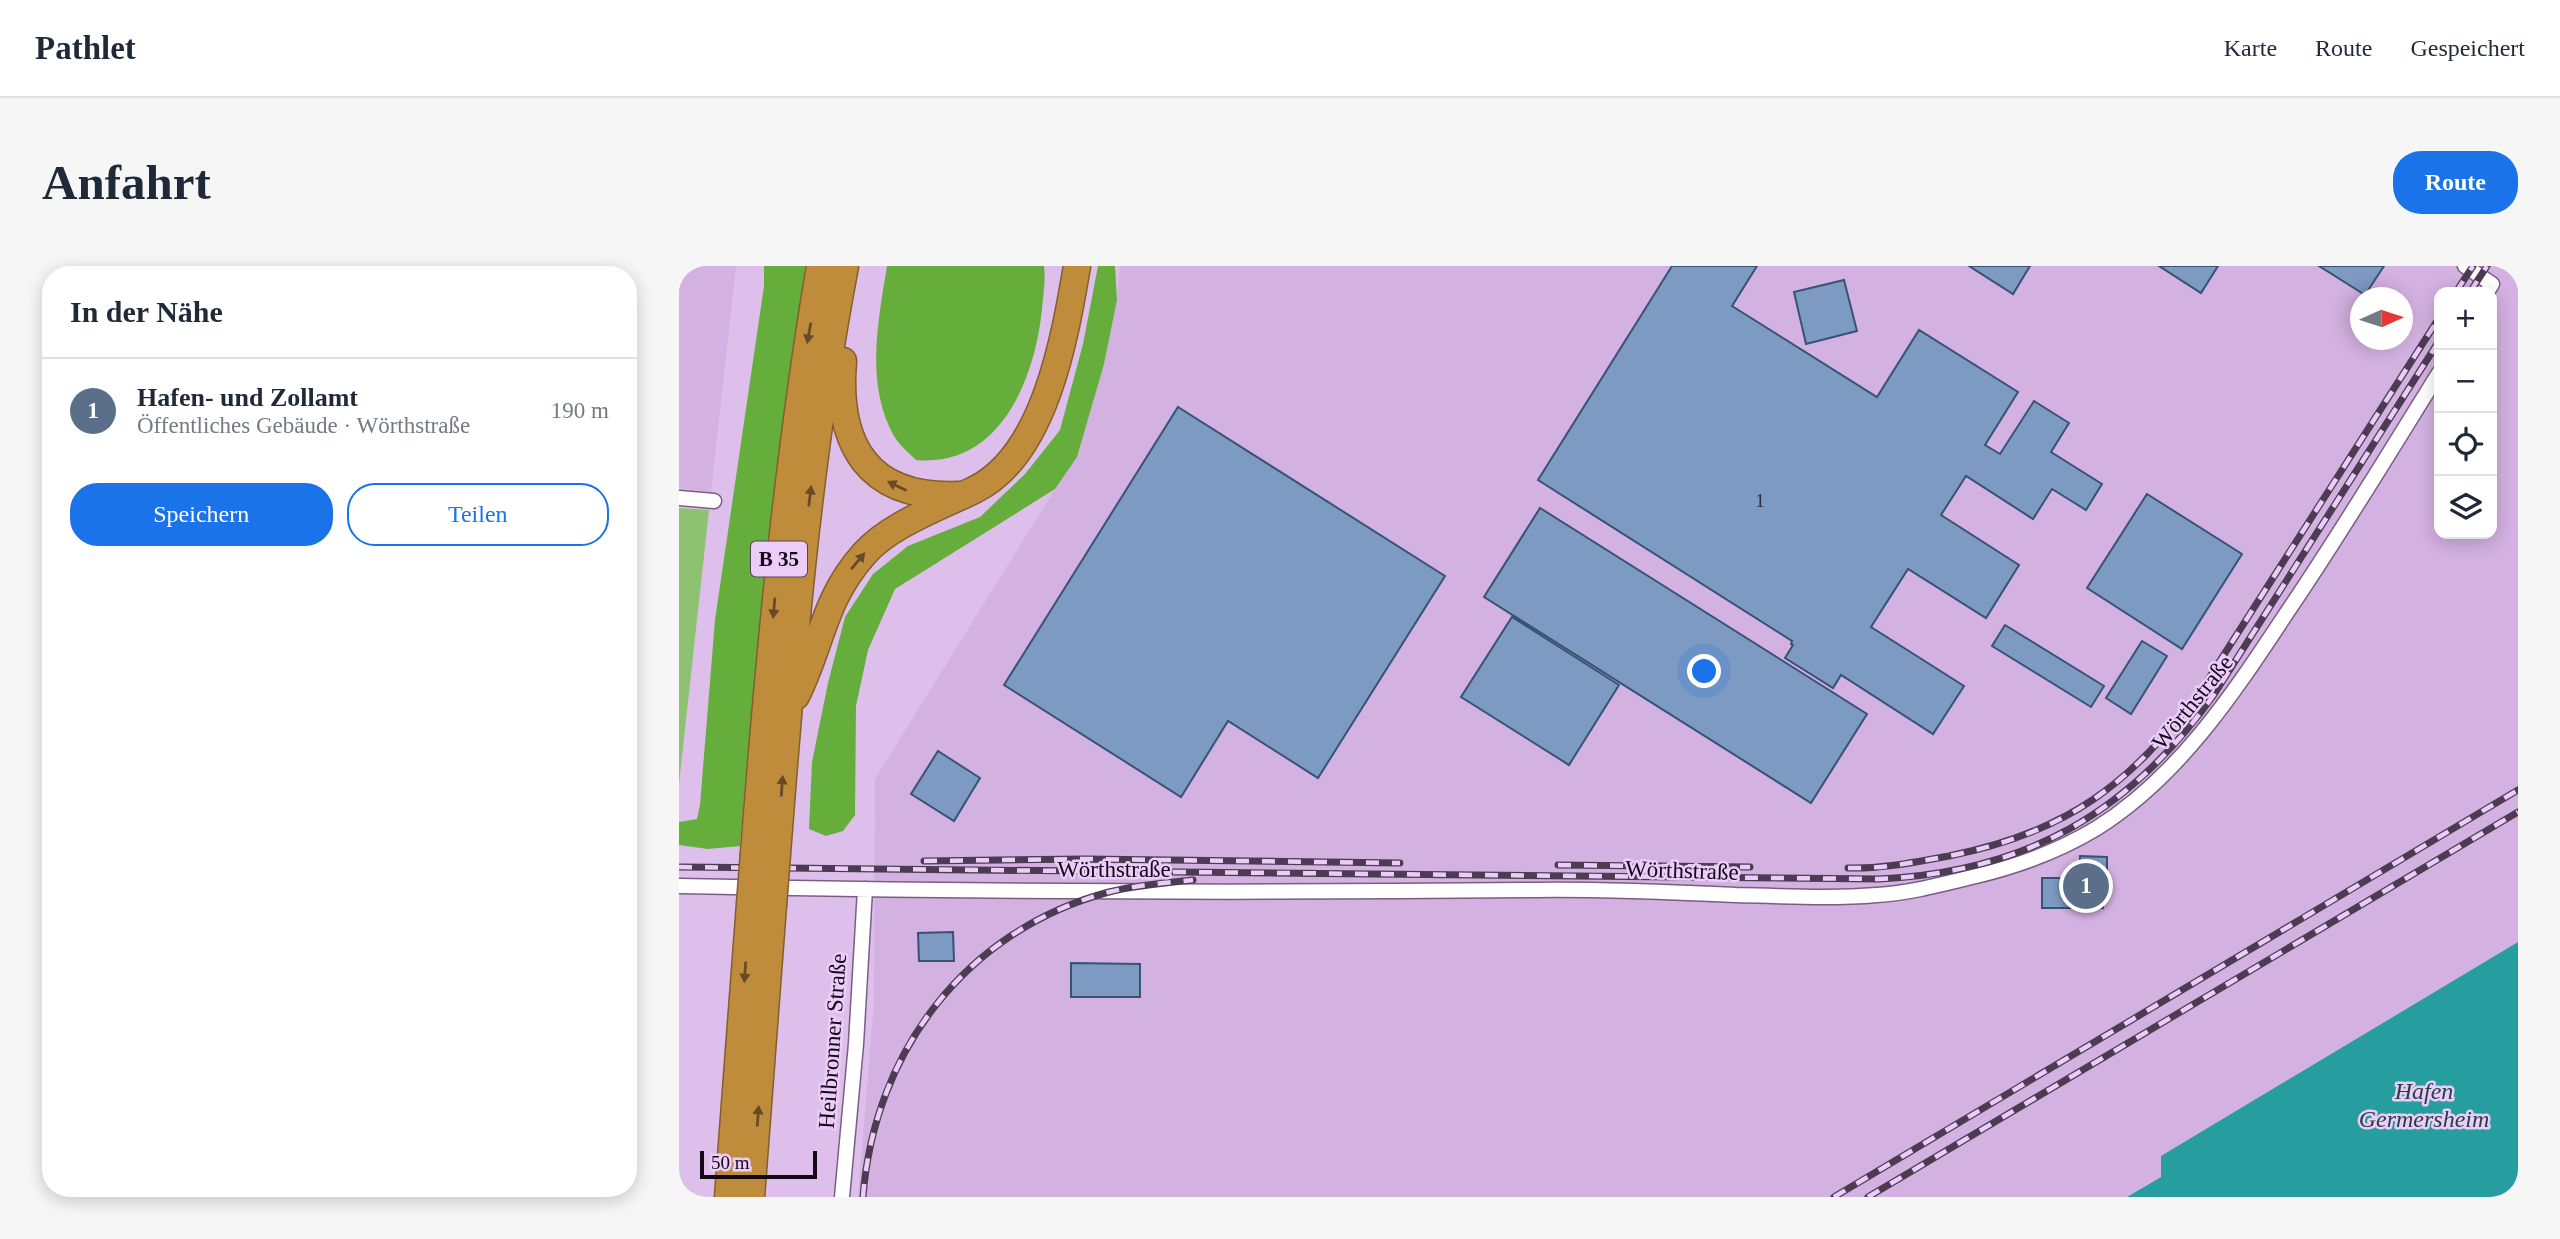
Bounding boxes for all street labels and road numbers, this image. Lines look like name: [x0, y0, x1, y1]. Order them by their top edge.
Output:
road number: B 35: [751, 542, 807, 576]
street label: Wörthstraße: [2147, 650, 2238, 754]
street label: Wörthstraße: [1625, 856, 1739, 885]
street label: Wörthstraße: [1057, 857, 1171, 882]
street label: Heilbronner Straße: [814, 953, 851, 1130]

